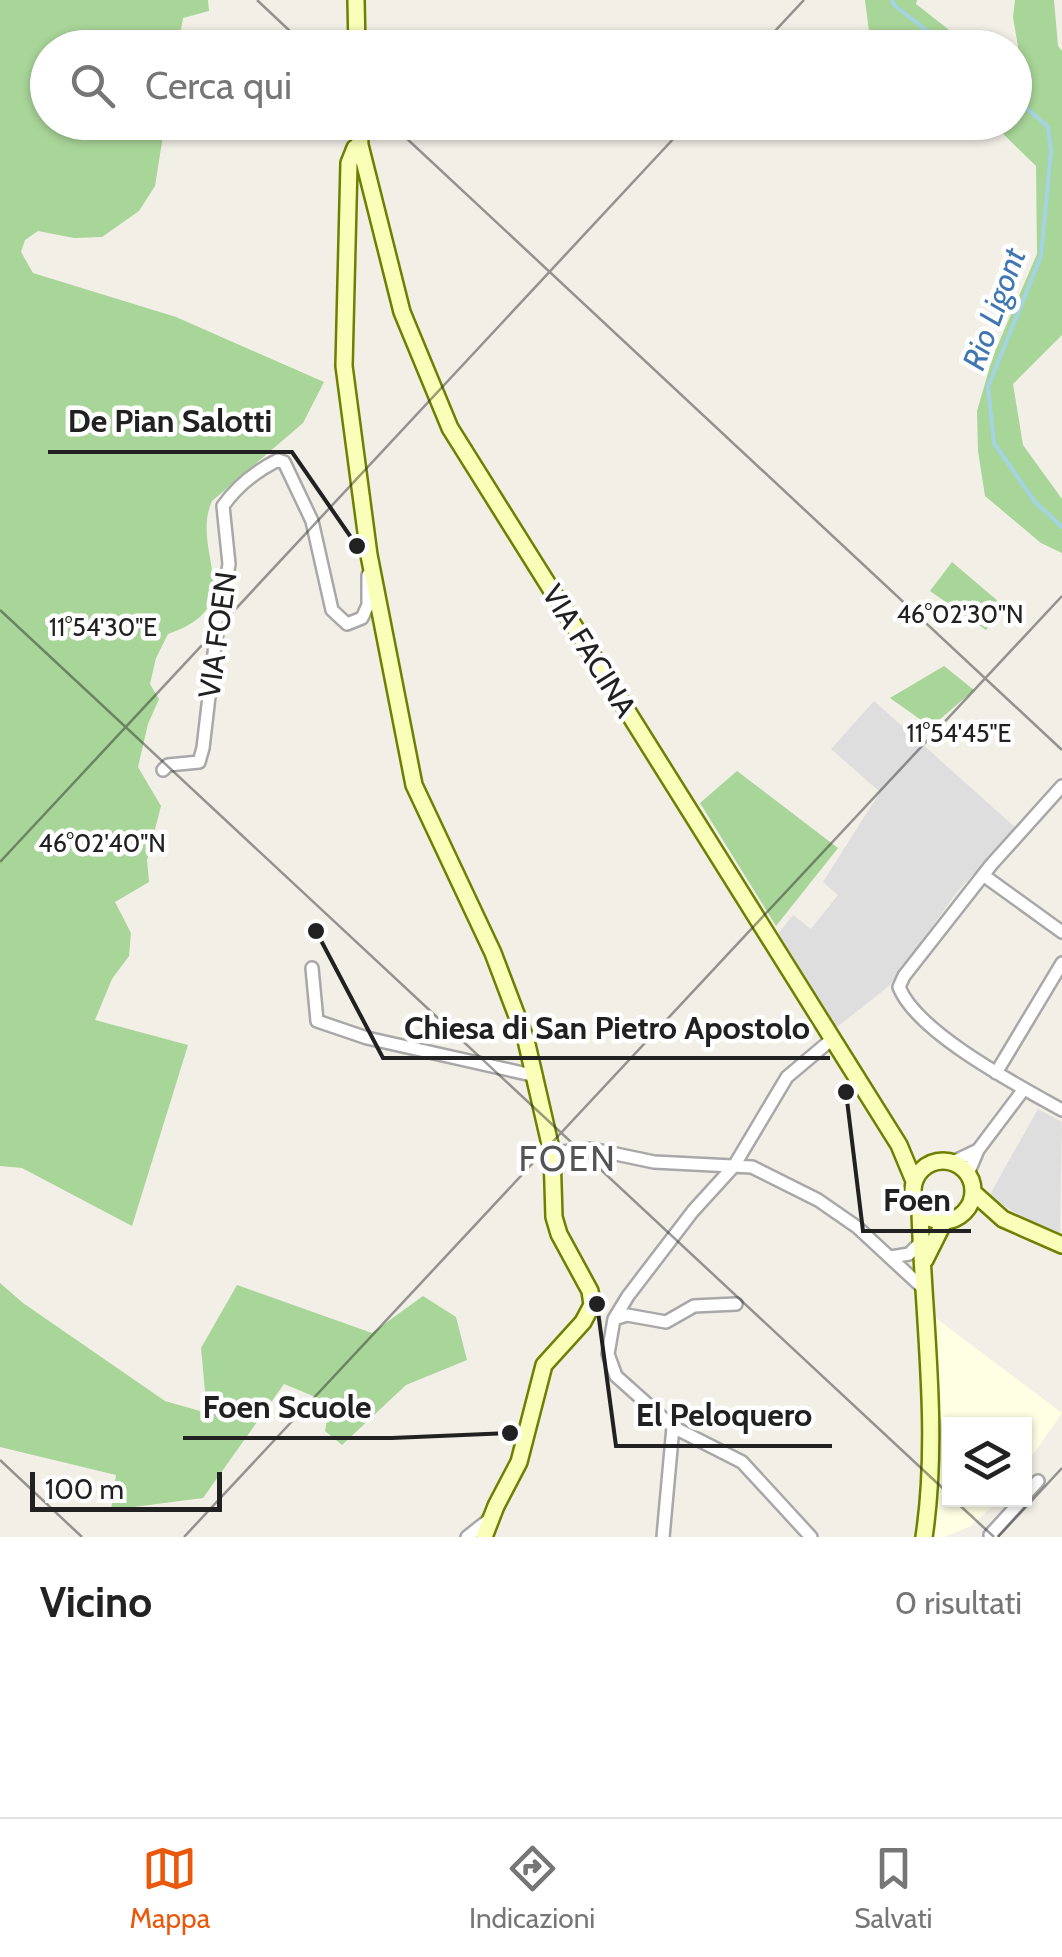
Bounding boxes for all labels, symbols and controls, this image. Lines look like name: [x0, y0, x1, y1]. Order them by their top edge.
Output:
search box: [30, 30, 1032, 140]
icon: search: [65, 58, 120, 113]
text: Cerca qui: [145, 62, 292, 109]
water label: Rio Ligont: [954, 241, 1034, 375]
callout: De Pian Salotti: [48, 390, 292, 452]
text: De Pian Salotti: [68, 401, 272, 440]
street label: VIA FOEN: [190, 569, 245, 701]
street label: VIA FACINA: [534, 578, 645, 724]
text: 46°02'30"N: [896, 599, 1024, 629]
text: 11°54'30"E: [49, 612, 157, 642]
text: 11°54'45"E: [907, 718, 1011, 748]
text: 46°02'40"N: [38, 828, 166, 858]
callout: Chiesa di San Pietro Apostolo: [383, 996, 830, 1058]
text: Chiesa di San Pietro Apostolo: [404, 1008, 810, 1047]
district label: FOEN: [518, 1137, 618, 1180]
callout: Foen: [863, 1169, 971, 1231]
text: Foen: [883, 1180, 951, 1219]
callout: Foen Scuole: [183, 1376, 392, 1438]
callout: El Peloquero: [616, 1384, 832, 1446]
text: Foen Scuole: [202, 1387, 372, 1426]
text: El Peloquero: [636, 1395, 812, 1434]
map controls: [942, 1417, 1032, 1507]
button: layers: [942, 1417, 1032, 1507]
scale bar: [30, 1467, 222, 1512]
text: 100 m: [45, 1472, 124, 1506]
text: Vicino: [40, 1576, 152, 1628]
text: 0 risultati: [895, 1583, 1022, 1622]
tab: Mappa: [129, 1841, 210, 1935]
tab: Indicazioni: [469, 1841, 595, 1935]
tab: Salvati: [854, 1841, 933, 1935]

